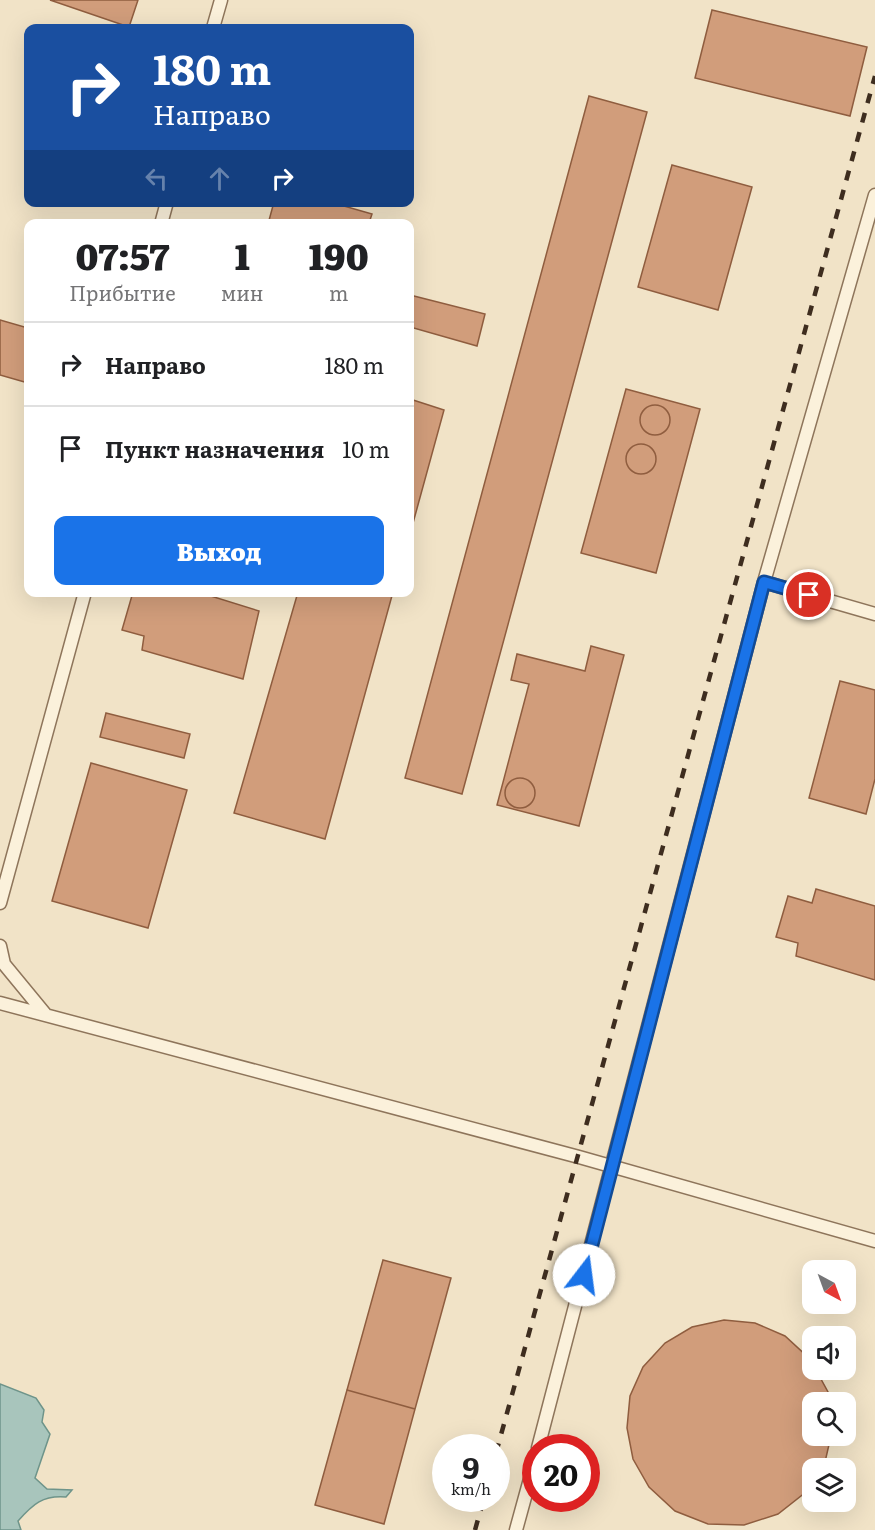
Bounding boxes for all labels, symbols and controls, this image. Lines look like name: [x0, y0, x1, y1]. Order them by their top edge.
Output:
text: 180 m: [153, 36, 271, 98]
icon: right: [54, 48, 132, 126]
text: Направо: [153, 93, 271, 133]
icon: left: [140, 162, 173, 195]
icon: ahead: [203, 162, 236, 195]
icon: right: [266, 162, 299, 195]
text: 07:57: [76, 228, 169, 281]
text: 1: [235, 228, 250, 281]
text: 190: [309, 228, 369, 281]
text: Прибытие: [69, 277, 176, 307]
text: мин: [221, 277, 264, 307]
text: m: [329, 277, 348, 307]
icon: right: [54, 348, 87, 381]
text: Направо: [105, 348, 206, 381]
text: 180 m: [324, 348, 384, 381]
icon: arrive: [54, 432, 87, 465]
text: Пункт назначения: [105, 432, 324, 465]
text: 10 m: [342, 432, 390, 465]
button: Выход: [54, 516, 384, 585]
pin: [783, 569, 834, 620]
icon: arrive: [792, 578, 825, 611]
position arrow: [552, 1243, 616, 1307]
north arrow: [802, 1260, 856, 1314]
map controls: [802, 1260, 856, 1512]
button: sound: [802, 1326, 856, 1380]
button: search: [802, 1392, 856, 1446]
speed limit sign: 20: [522, 1434, 600, 1512]
text: 9: [462, 1444, 480, 1488]
button: layers: [802, 1458, 856, 1512]
text: km/h: [451, 1477, 491, 1500]

